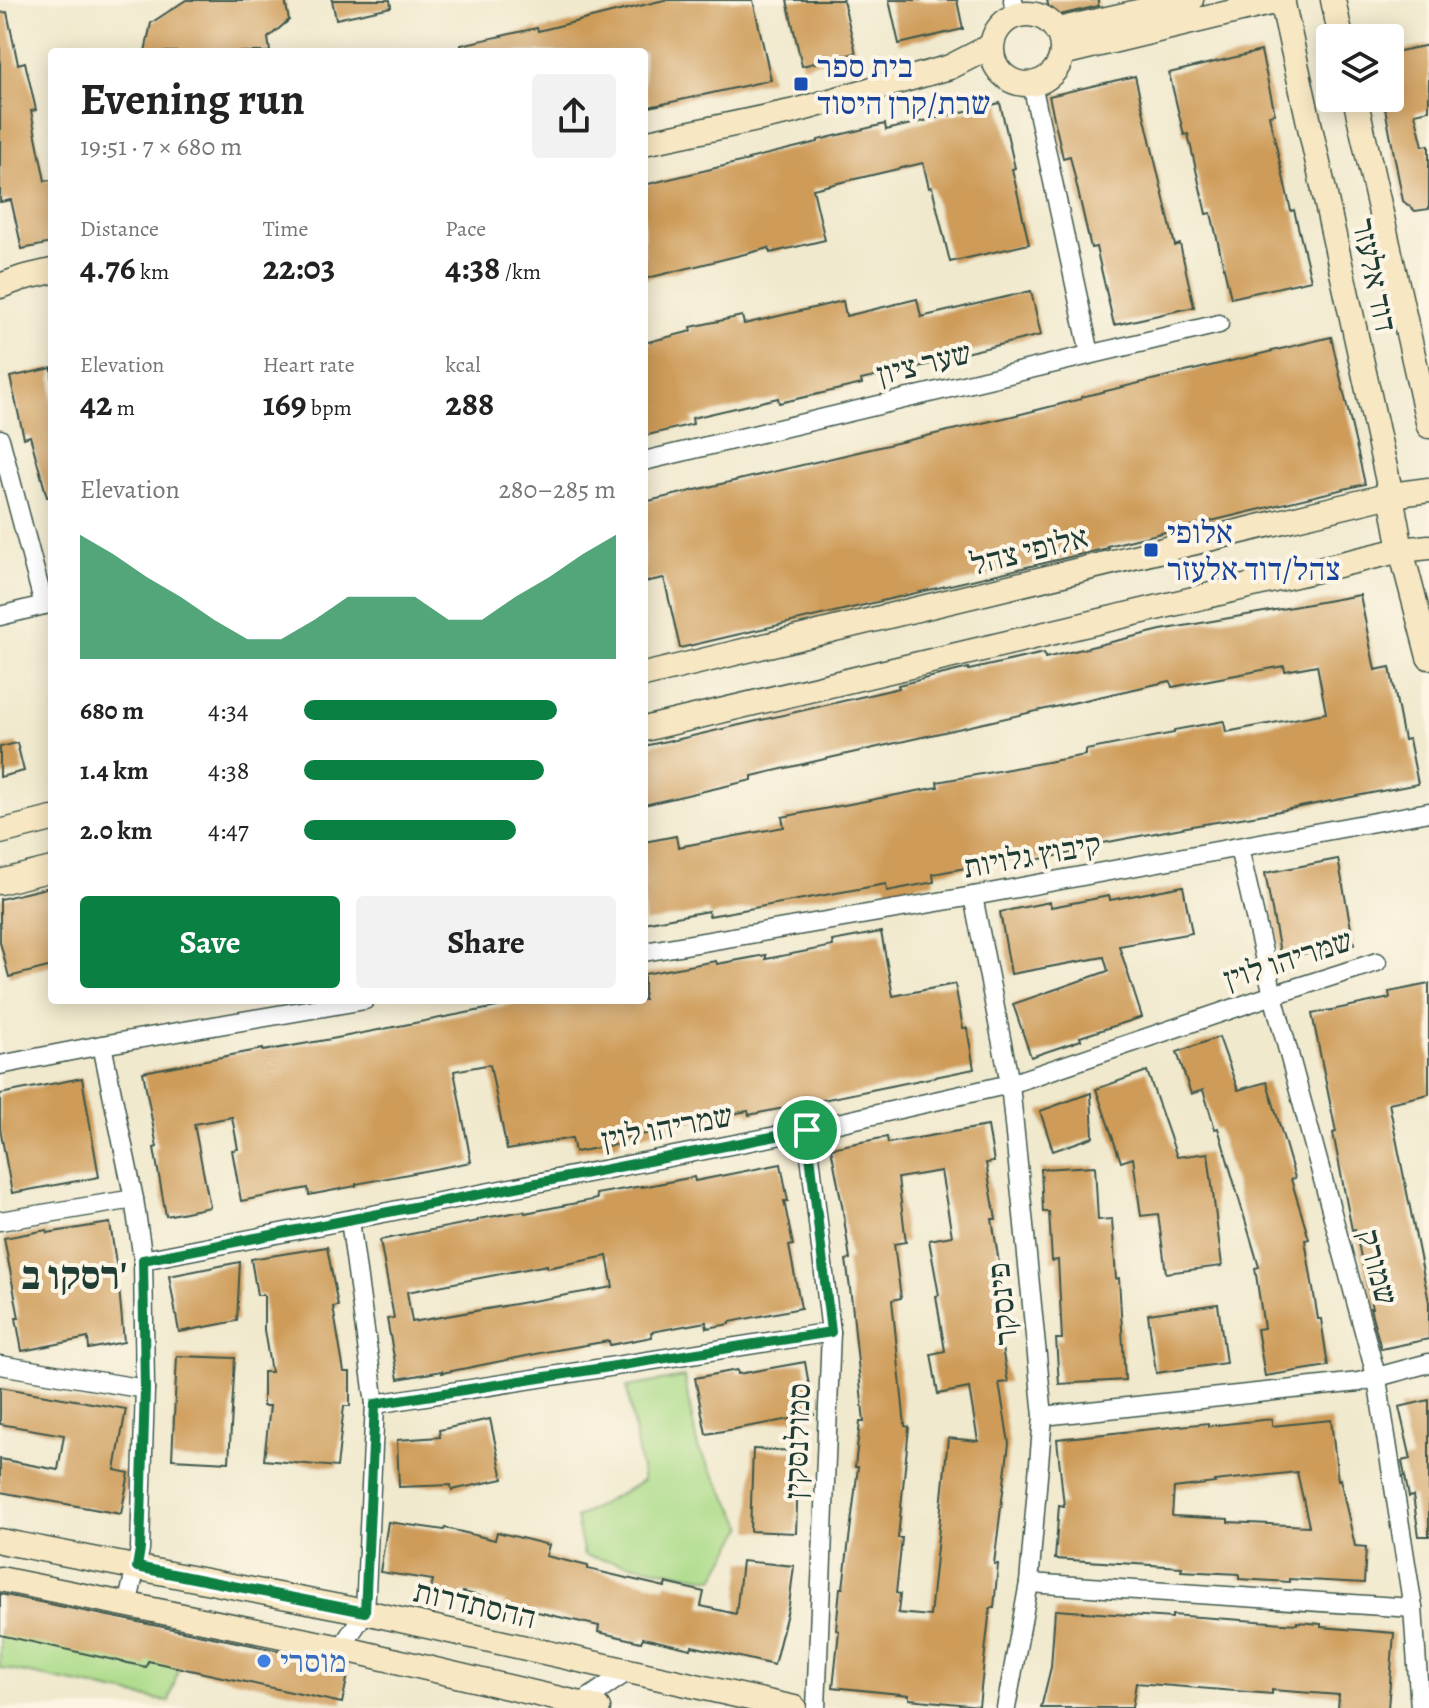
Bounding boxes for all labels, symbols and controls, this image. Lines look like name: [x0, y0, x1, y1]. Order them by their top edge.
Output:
map controls: [1316, 24, 1404, 112]
button: layers: [1316, 24, 1404, 112]
place label: בית ספר שרת/קרן היסוד: [817, 44, 991, 125]
text: Evening run: [80, 69, 305, 129]
button: share: [532, 74, 616, 158]
marker: בית ספר שרת/קרן היסוד: [792, 75, 810, 93]
text: 19:51 · 7 × 680 m: [80, 129, 242, 164]
text: Distance: [80, 214, 159, 244]
text: Time: [263, 214, 308, 244]
text: Pace: [445, 214, 486, 244]
street label: דוד אלעזר: [1342, 214, 1408, 336]
text: 4.76: [80, 244, 136, 291]
text: 22:03: [263, 244, 335, 291]
text: 4:38: [445, 244, 500, 291]
text: km: [136, 257, 169, 287]
text: /km: [500, 257, 541, 287]
street label: שער ציון: [872, 330, 976, 396]
text: Elevation: [80, 350, 164, 380]
text: Heart rate: [263, 350, 355, 380]
text: kcal: [445, 350, 481, 380]
text: 42: [80, 380, 112, 427]
text: 169: [263, 380, 306, 427]
text: 288: [445, 380, 494, 427]
text: m: [112, 393, 135, 423]
text: bpm: [306, 393, 352, 423]
text: Elevation: [80, 472, 180, 507]
text: 280–285 m: [498, 472, 616, 507]
place label: אלופי צהל/דוד אלעזר: [1167, 510, 1340, 591]
street label: אלופי צהל: [965, 514, 1093, 586]
marker: אלופי צהל/דוד אלעזר: [1142, 541, 1160, 559]
text: 680 m: [80, 693, 144, 728]
text: 4:34: [208, 693, 249, 728]
text: 1.4 km: [80, 753, 148, 788]
text: 4:38: [208, 753, 249, 788]
text: 2.0 km: [80, 813, 153, 848]
text: 4:47: [208, 813, 249, 848]
street label: קיבוץ גלויות: [960, 821, 1104, 889]
button: Save: [80, 896, 340, 988]
button: Share: [356, 896, 616, 988]
street label: שמריהו לוין: [1218, 917, 1358, 1001]
street label: שמריהו לוין: [597, 1093, 737, 1161]
pin: [773, 1096, 841, 1164]
icon: arrive: [785, 1108, 829, 1152]
street label: שמורק: [1347, 1224, 1409, 1310]
district label: רסקו ב': [21, 1248, 127, 1303]
street label: פינסקר: [976, 1261, 1028, 1347]
street label: סמולנסקין: [773, 1382, 821, 1500]
street label: ההסתדרות: [409, 1569, 541, 1639]
place label: מוסרי: [280, 1639, 346, 1683]
marker: מוסרי: [255, 1652, 273, 1670]

